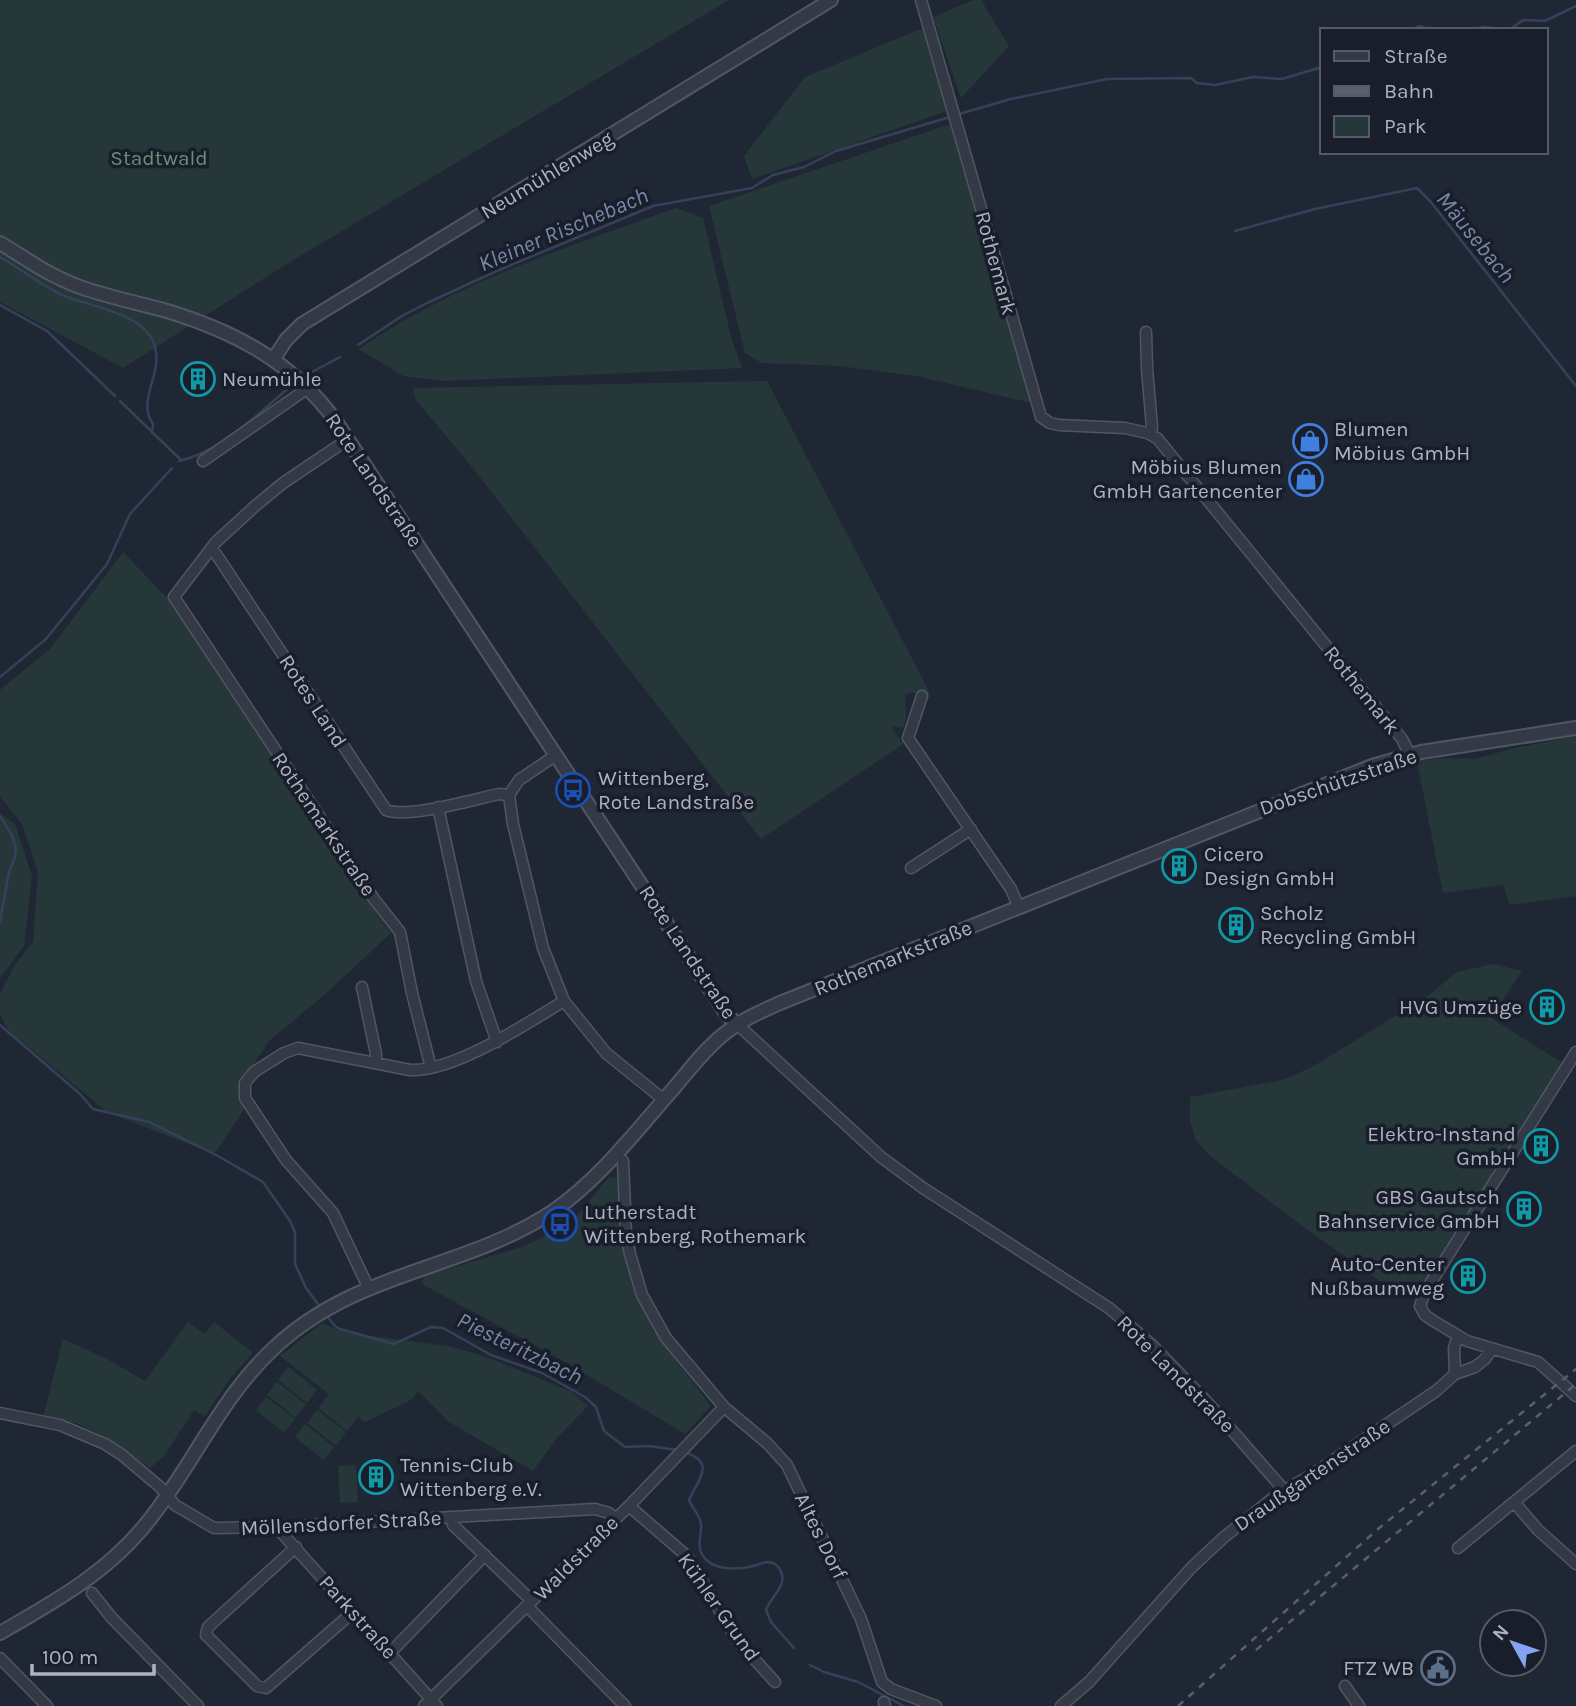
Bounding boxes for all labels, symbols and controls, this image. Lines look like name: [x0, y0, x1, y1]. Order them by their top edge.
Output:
legend: [1320, 28, 1548, 154]
text: Straße: [1384, 44, 1447, 68]
text: Bahn: [1384, 79, 1434, 103]
text: Park: [1384, 114, 1427, 138]
street label: Neumühlenweg: [476, 126, 618, 224]
park label: Stadtwald: [110, 146, 208, 170]
water label: Kleiner Rischebach: [474, 182, 652, 277]
water label: Mäusebach: [1430, 186, 1521, 289]
street label: Rothemark: [971, 209, 1021, 318]
building icon: Neumühle: [179, 360, 217, 398]
place label: Neumühle: [222, 367, 322, 391]
street label: Rote Landstraße: [320, 409, 428, 551]
place label: Blumen Möbius GmbH: [1334, 417, 1470, 465]
shop icon: Blumen Möbius GmbH: [1291, 422, 1329, 460]
place label: Möbius Blumen GmbH Gartencenter: [1093, 455, 1282, 503]
shop icon: Möbius Blumen GmbH Gartencenter: [1287, 460, 1325, 498]
street label: Rothemark: [1319, 641, 1405, 739]
street label: Rotes Land: [274, 650, 352, 752]
street label: Dobschützstraße: [1256, 744, 1420, 820]
street label: Rothemarkstraße: [267, 748, 381, 900]
place label: Wittenberg, Rote Landstraße: [598, 766, 754, 814]
bus stop icon: Wittenberg, Rote Landstraße: [554, 771, 592, 809]
place label: Cicero Design GmbH: [1204, 842, 1335, 890]
building icon: Cicero Design GmbH: [1160, 847, 1198, 885]
street label: Rote Landstraße: [634, 881, 742, 1023]
place label: Scholz Recycling GmbH: [1260, 901, 1416, 949]
building icon: Scholz Recycling GmbH: [1217, 906, 1255, 944]
street label: Rothemarkstraße: [811, 915, 975, 1001]
building icon: HVG Umzüge: [1528, 988, 1566, 1026]
place label: HVG Umzüge: [1399, 995, 1522, 1019]
place label: Elektro-Instand GmbH: [1367, 1122, 1516, 1170]
building icon: Elektro-Instand GmbH: [1522, 1127, 1560, 1165]
place label: GBS Gautsch Bahnservice GmbH: [1318, 1185, 1500, 1233]
building icon: GBS Gautsch Bahnservice GmbH: [1505, 1190, 1543, 1228]
place label: Lutherstadt Wittenberg, Rothemark: [584, 1200, 806, 1248]
bus stop icon: Lutherstadt Wittenberg, Rothemark: [541, 1205, 579, 1243]
place label: Auto-Center Nußbaumweg: [1310, 1252, 1444, 1300]
building icon: Auto-Center Nußbaumweg: [1449, 1257, 1487, 1295]
water label: Piesteritzbach: [453, 1306, 587, 1390]
street label: Rote Landstraße: [1112, 1310, 1240, 1438]
street label: Draußgartenstraße: [1230, 1414, 1394, 1536]
place label: Tennis-Club Wittenberg e.V.: [400, 1453, 542, 1501]
building icon: Tennis-Club Wittenberg e.V.: [357, 1458, 395, 1496]
street label: Altes Dorf: [790, 1489, 852, 1584]
street label: Möllensdorfer Straße: [240, 1506, 442, 1540]
street label: Waldstraße: [529, 1511, 623, 1605]
street label: Kühler Grund: [673, 1548, 765, 1666]
street label: Parkstraße: [314, 1570, 402, 1664]
north arrow: [1478, 1608, 1548, 1678]
text: N: [1488, 1620, 1514, 1645]
scale bar: [32, 1632, 154, 1676]
text: 100 m: [42, 1645, 99, 1669]
public building icon: FTZ WB: [1419, 1649, 1457, 1687]
place label: FTZ WB: [1343, 1656, 1414, 1680]

